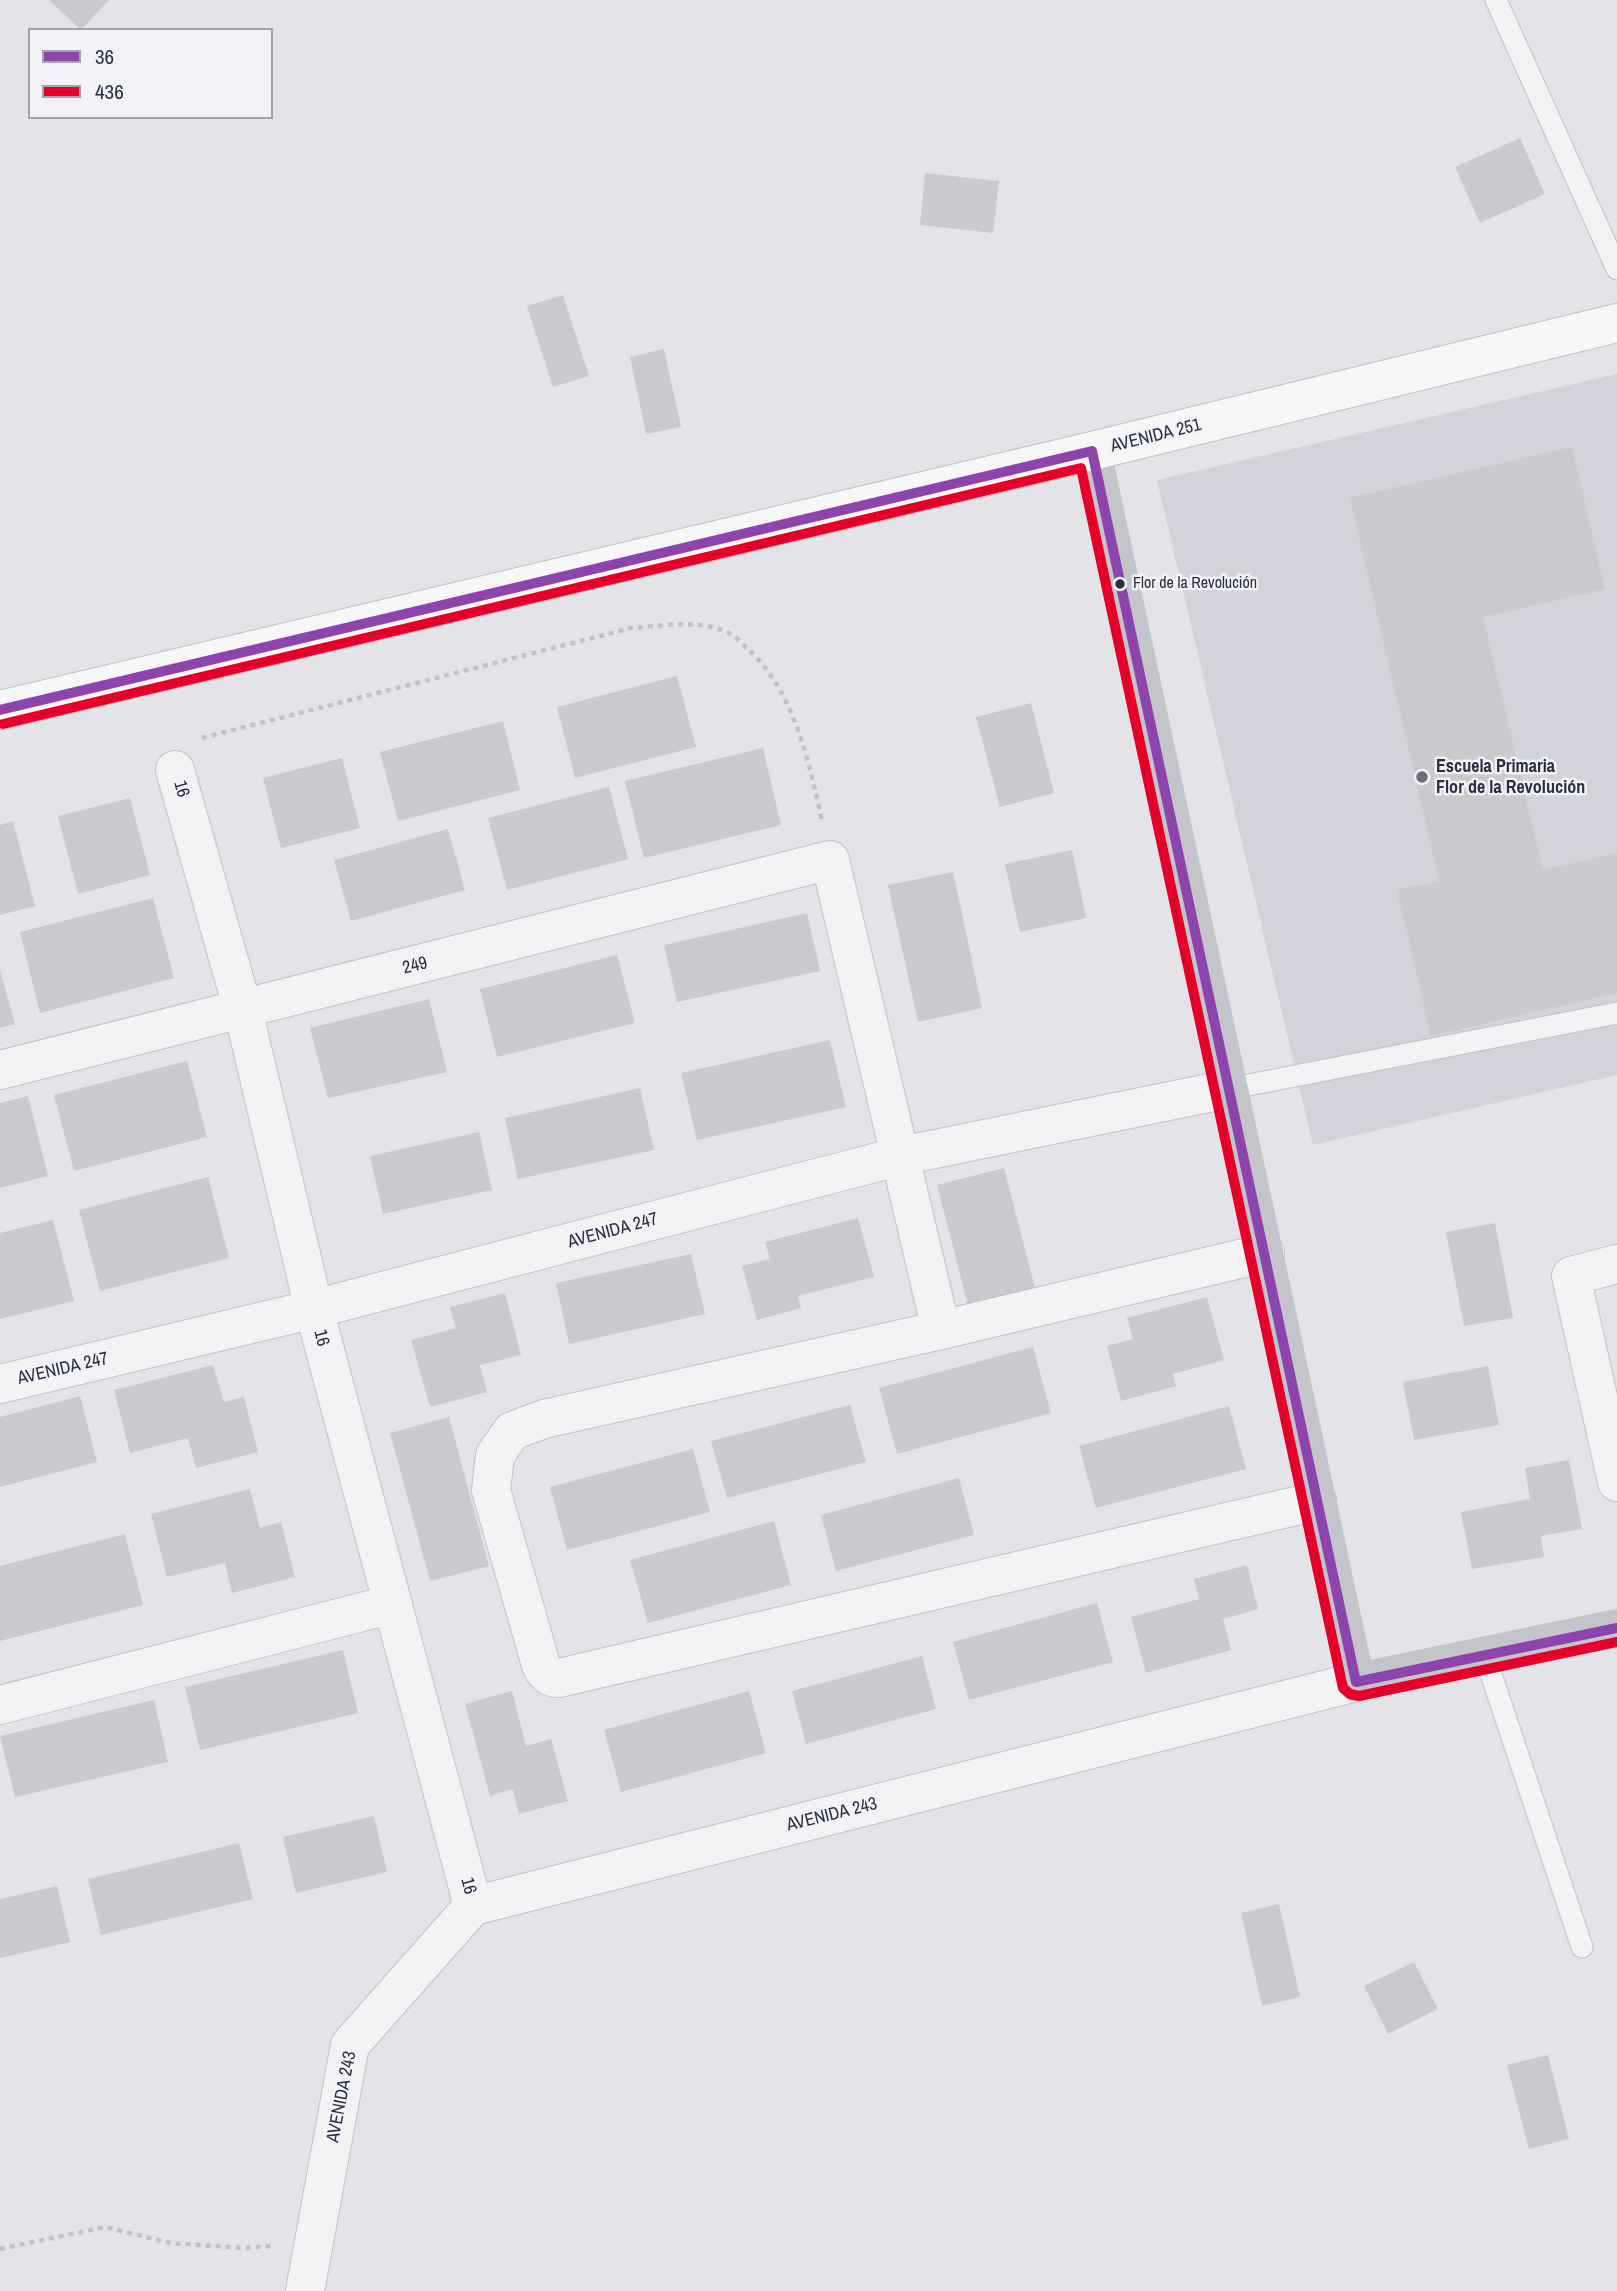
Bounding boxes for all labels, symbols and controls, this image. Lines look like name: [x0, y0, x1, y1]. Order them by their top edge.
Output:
legend: [28, 28, 273, 119]
text: 36: [95, 42, 114, 71]
text: 436: [95, 77, 124, 106]
street label: AVENIDA 251: [1109, 414, 1203, 458]
place label: Flor de la Revolución: [1133, 574, 1257, 594]
marker: Flor de la Revolución: [1113, 577, 1127, 591]
place label: Escuela Primaria Flor de la Revolución: [1436, 756, 1585, 798]
marker: Escuela Primaria Flor de la Revolución: [1414, 769, 1430, 785]
street label: 16: [168, 778, 194, 800]
street label: 249: [400, 953, 430, 979]
street label: AVENIDA 247: [566, 1209, 660, 1253]
street label: 16: [308, 1327, 334, 1349]
street label: AVENIDA 247: [16, 1348, 110, 1390]
street label: AVENIDA 243: [785, 1793, 879, 1837]
street label: 16: [455, 1875, 481, 1897]
street label: AVENIDA 243: [323, 2050, 361, 2144]

